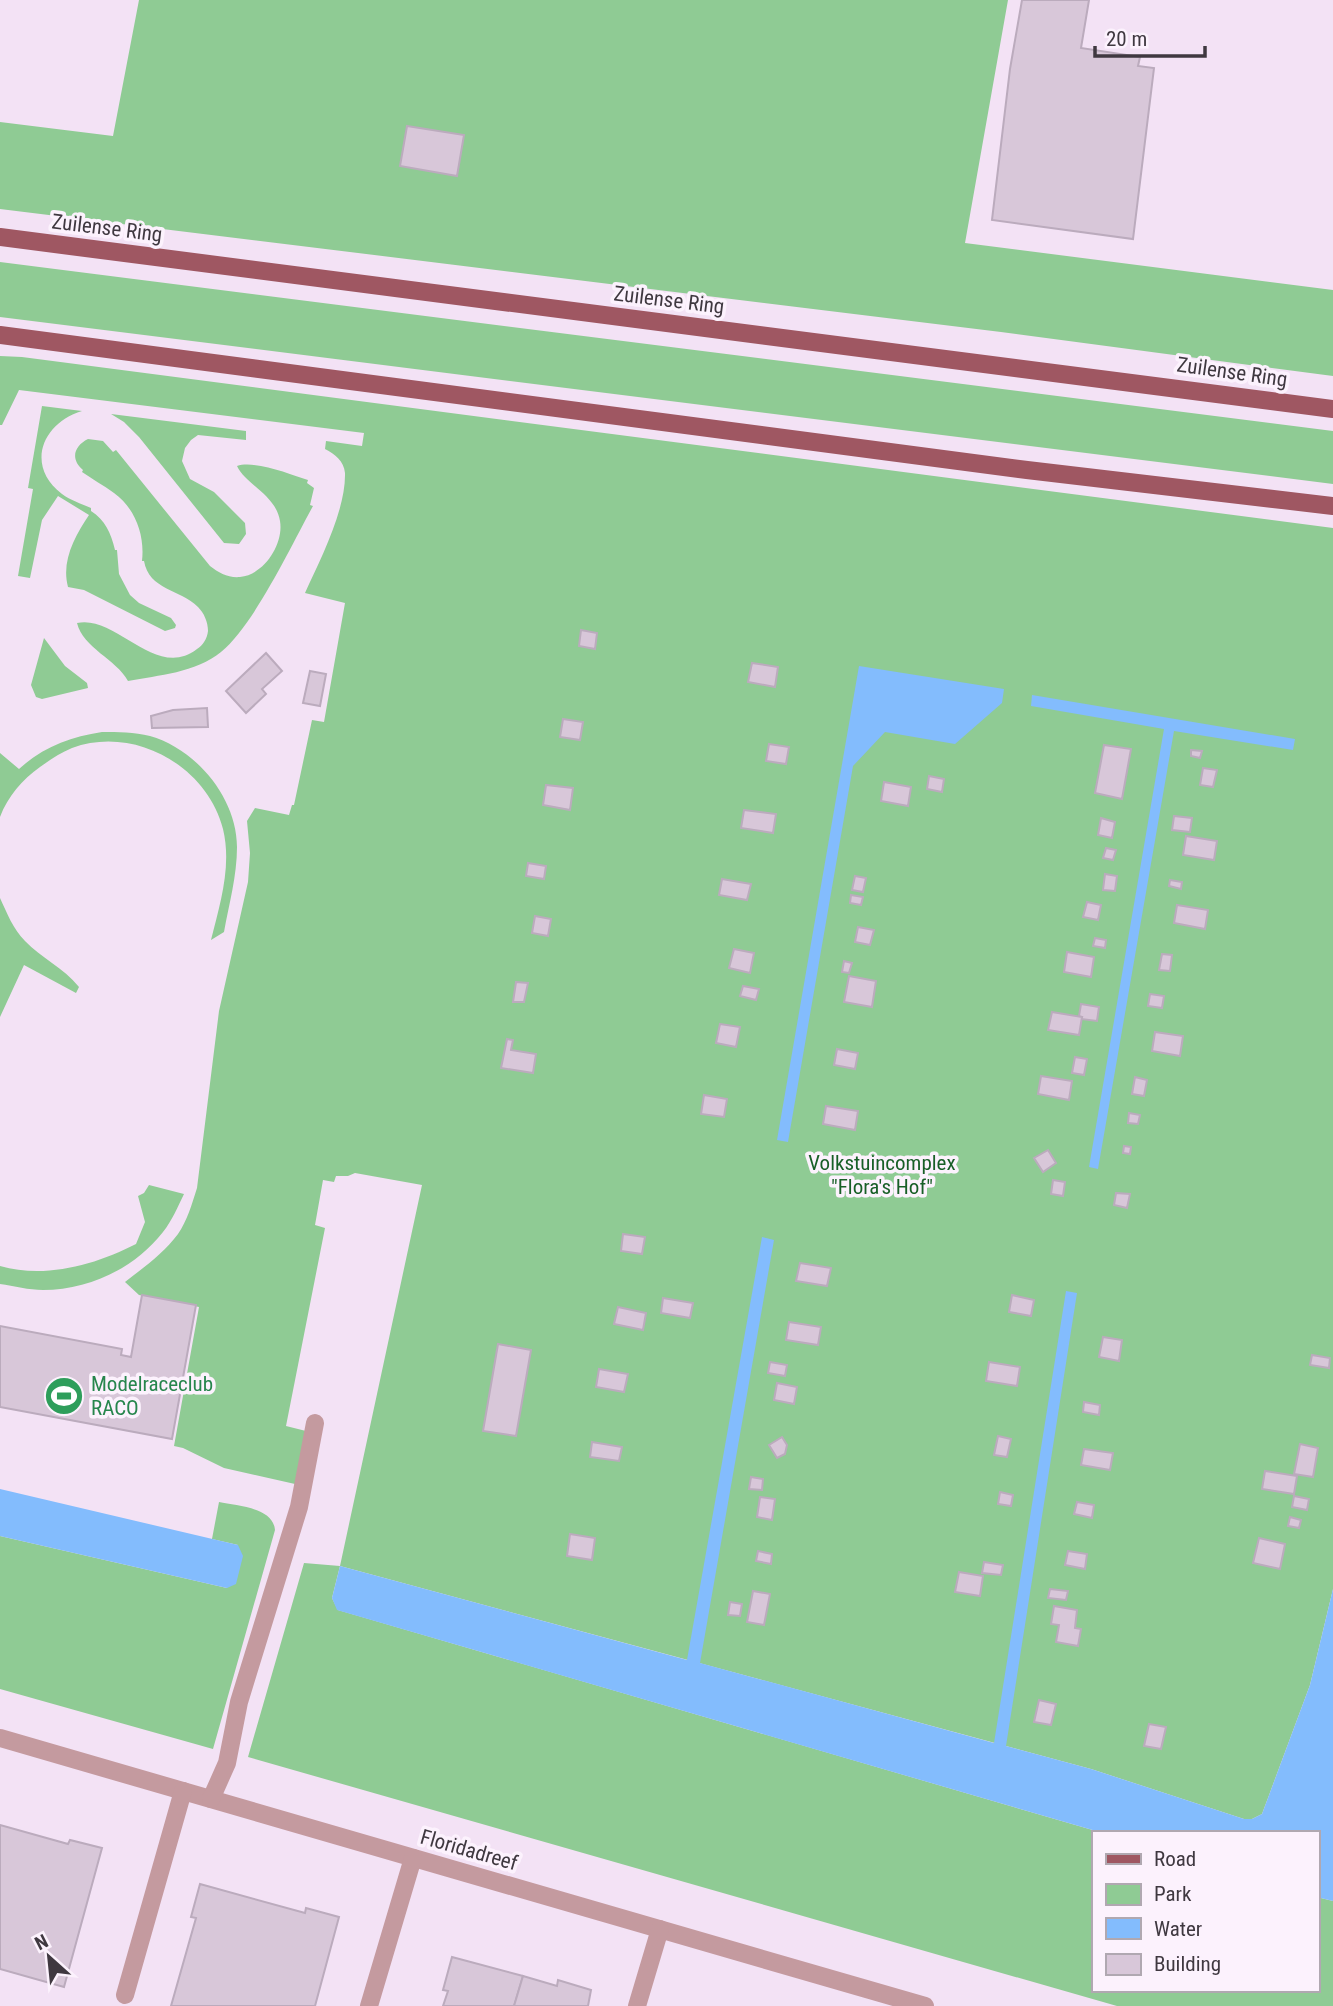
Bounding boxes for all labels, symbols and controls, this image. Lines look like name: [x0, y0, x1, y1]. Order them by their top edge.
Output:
scale bar: [1095, 14, 1205, 58]
text: 20 m: [1106, 27, 1147, 51]
street label: Zuilense Ring: [50, 209, 164, 247]
street label: Zuilense Ring: [612, 281, 726, 319]
street label: Zuilense Ring: [1175, 352, 1289, 392]
park label: Volkstuincomplex "Flora's Hof": [808, 1151, 956, 1199]
place label: Modelraceclub RACO: [91, 1372, 213, 1420]
sports icon: Modelraceclub RACO: [43, 1375, 85, 1417]
street label: Floridadreef: [418, 1825, 521, 1875]
legend: [1092, 1831, 1319, 1992]
text: Road: [1154, 1847, 1196, 1871]
text: Park: [1154, 1882, 1192, 1906]
text: Water: [1154, 1917, 1202, 1941]
north arrow: [14, 1922, 84, 1992]
text: N: [31, 1929, 52, 1955]
text: Building: [1154, 1952, 1221, 1976]

